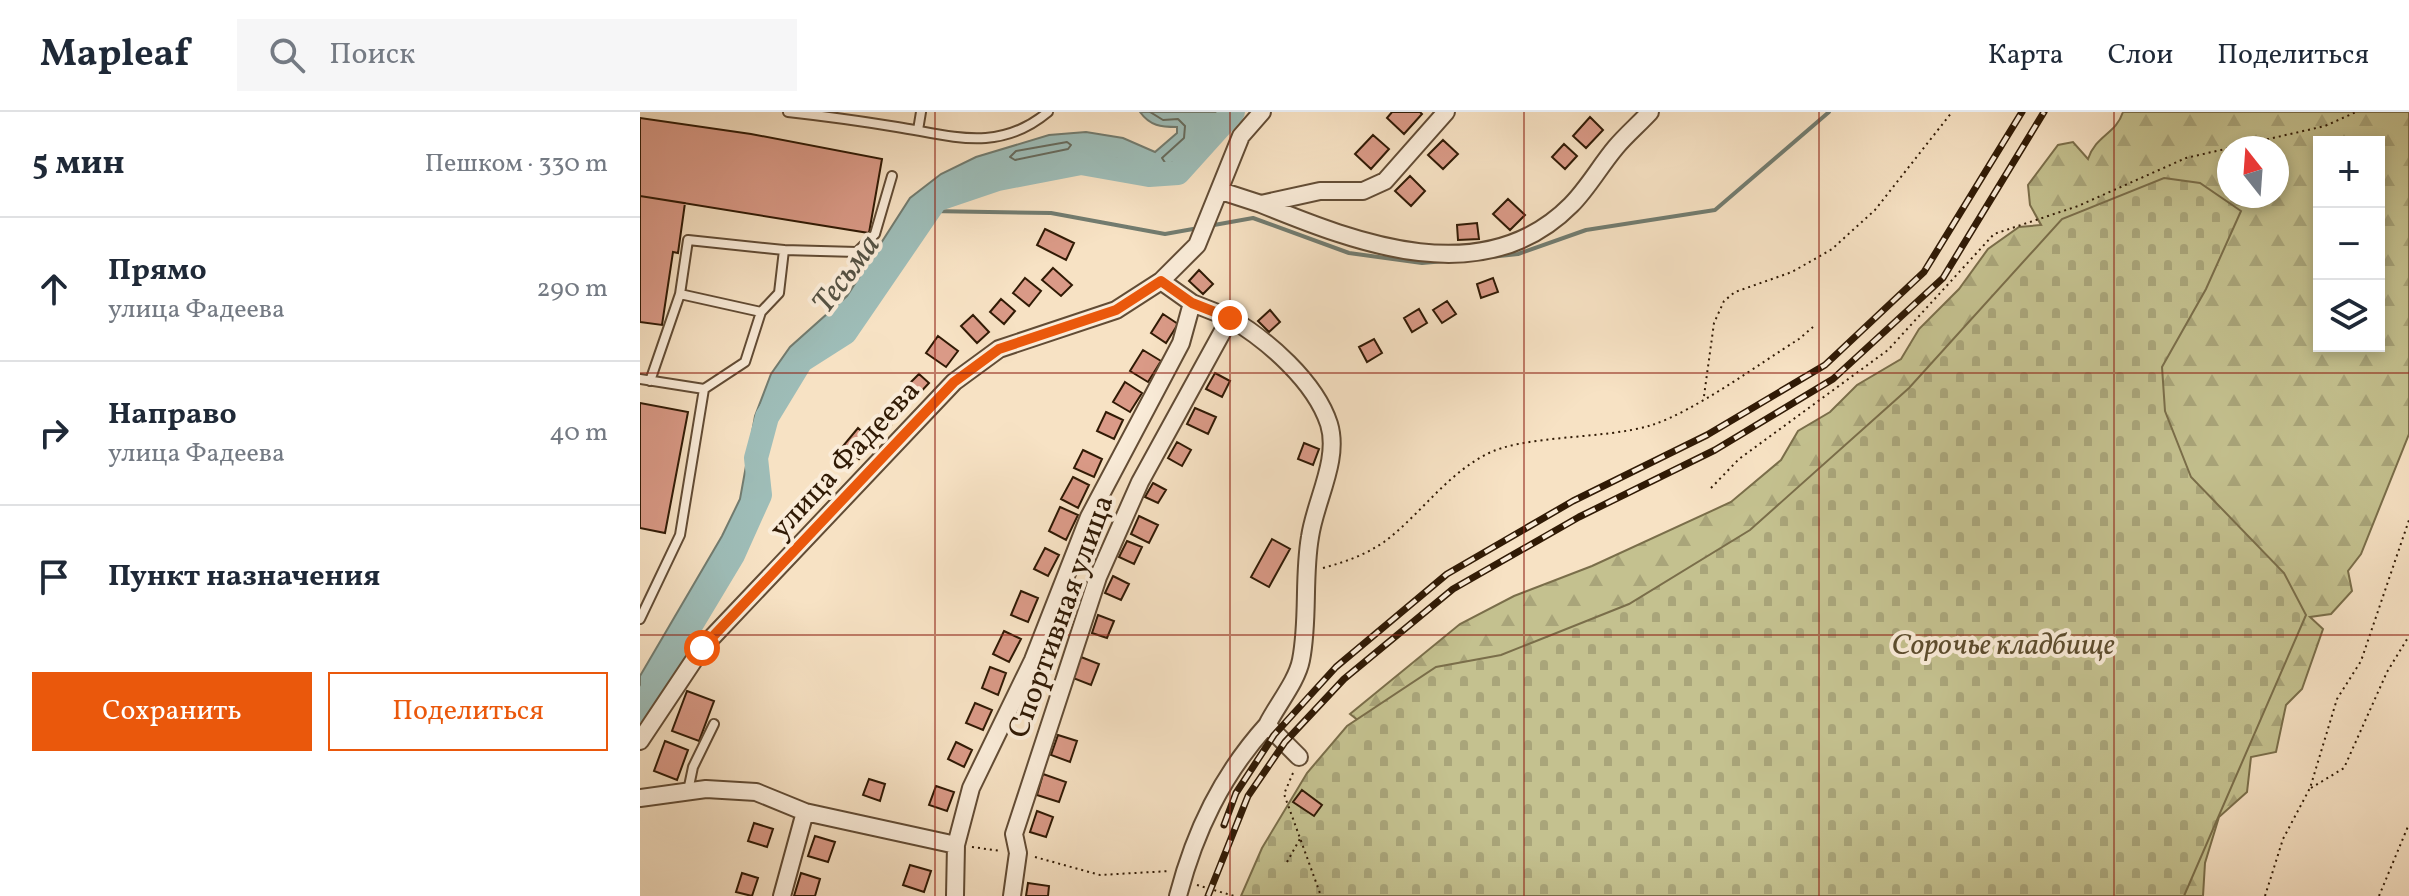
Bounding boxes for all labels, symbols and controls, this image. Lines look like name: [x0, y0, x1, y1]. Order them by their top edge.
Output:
search box: [237, 19, 797, 91]
text: Mapleaf: [40, 29, 189, 82]
icon: search: [265, 33, 309, 77]
text: Поиск: [329, 34, 415, 76]
text: Карта: [1988, 36, 2064, 75]
text: Слои: [2108, 36, 2173, 75]
text: Поделиться: [2217, 36, 2369, 75]
north arrow: [2217, 136, 2289, 208]
map controls: [2313, 136, 2385, 352]
button: +: [2313, 136, 2385, 208]
text: 5 мин: [32, 141, 125, 188]
text: Пешком · 330 m: [425, 146, 608, 182]
button: −: [2313, 208, 2385, 280]
water label: Тесьма: [803, 226, 892, 324]
text: Прямо: [108, 250, 207, 292]
icon: ahead: [32, 267, 76, 311]
text: 290 m: [536, 271, 608, 307]
button: layers: [2313, 280, 2385, 352]
text: улица Фадеева: [108, 292, 285, 328]
route end: [1212, 300, 1248, 336]
street label: улица Фадеева: [760, 371, 930, 549]
text: Направо: [108, 394, 237, 436]
icon: right: [32, 411, 76, 455]
text: 40 m: [549, 415, 608, 451]
text: улица Фадеева: [108, 436, 285, 472]
street label: Спортивная улица: [998, 489, 1125, 744]
icon: arrive: [32, 555, 76, 599]
text: Пункт назначения: [108, 556, 380, 598]
park label: Сорочье кладбище: [1891, 625, 2115, 667]
route start: [684, 630, 720, 666]
button: Сохранить: [32, 672, 312, 751]
button: Поделиться: [328, 672, 608, 751]

